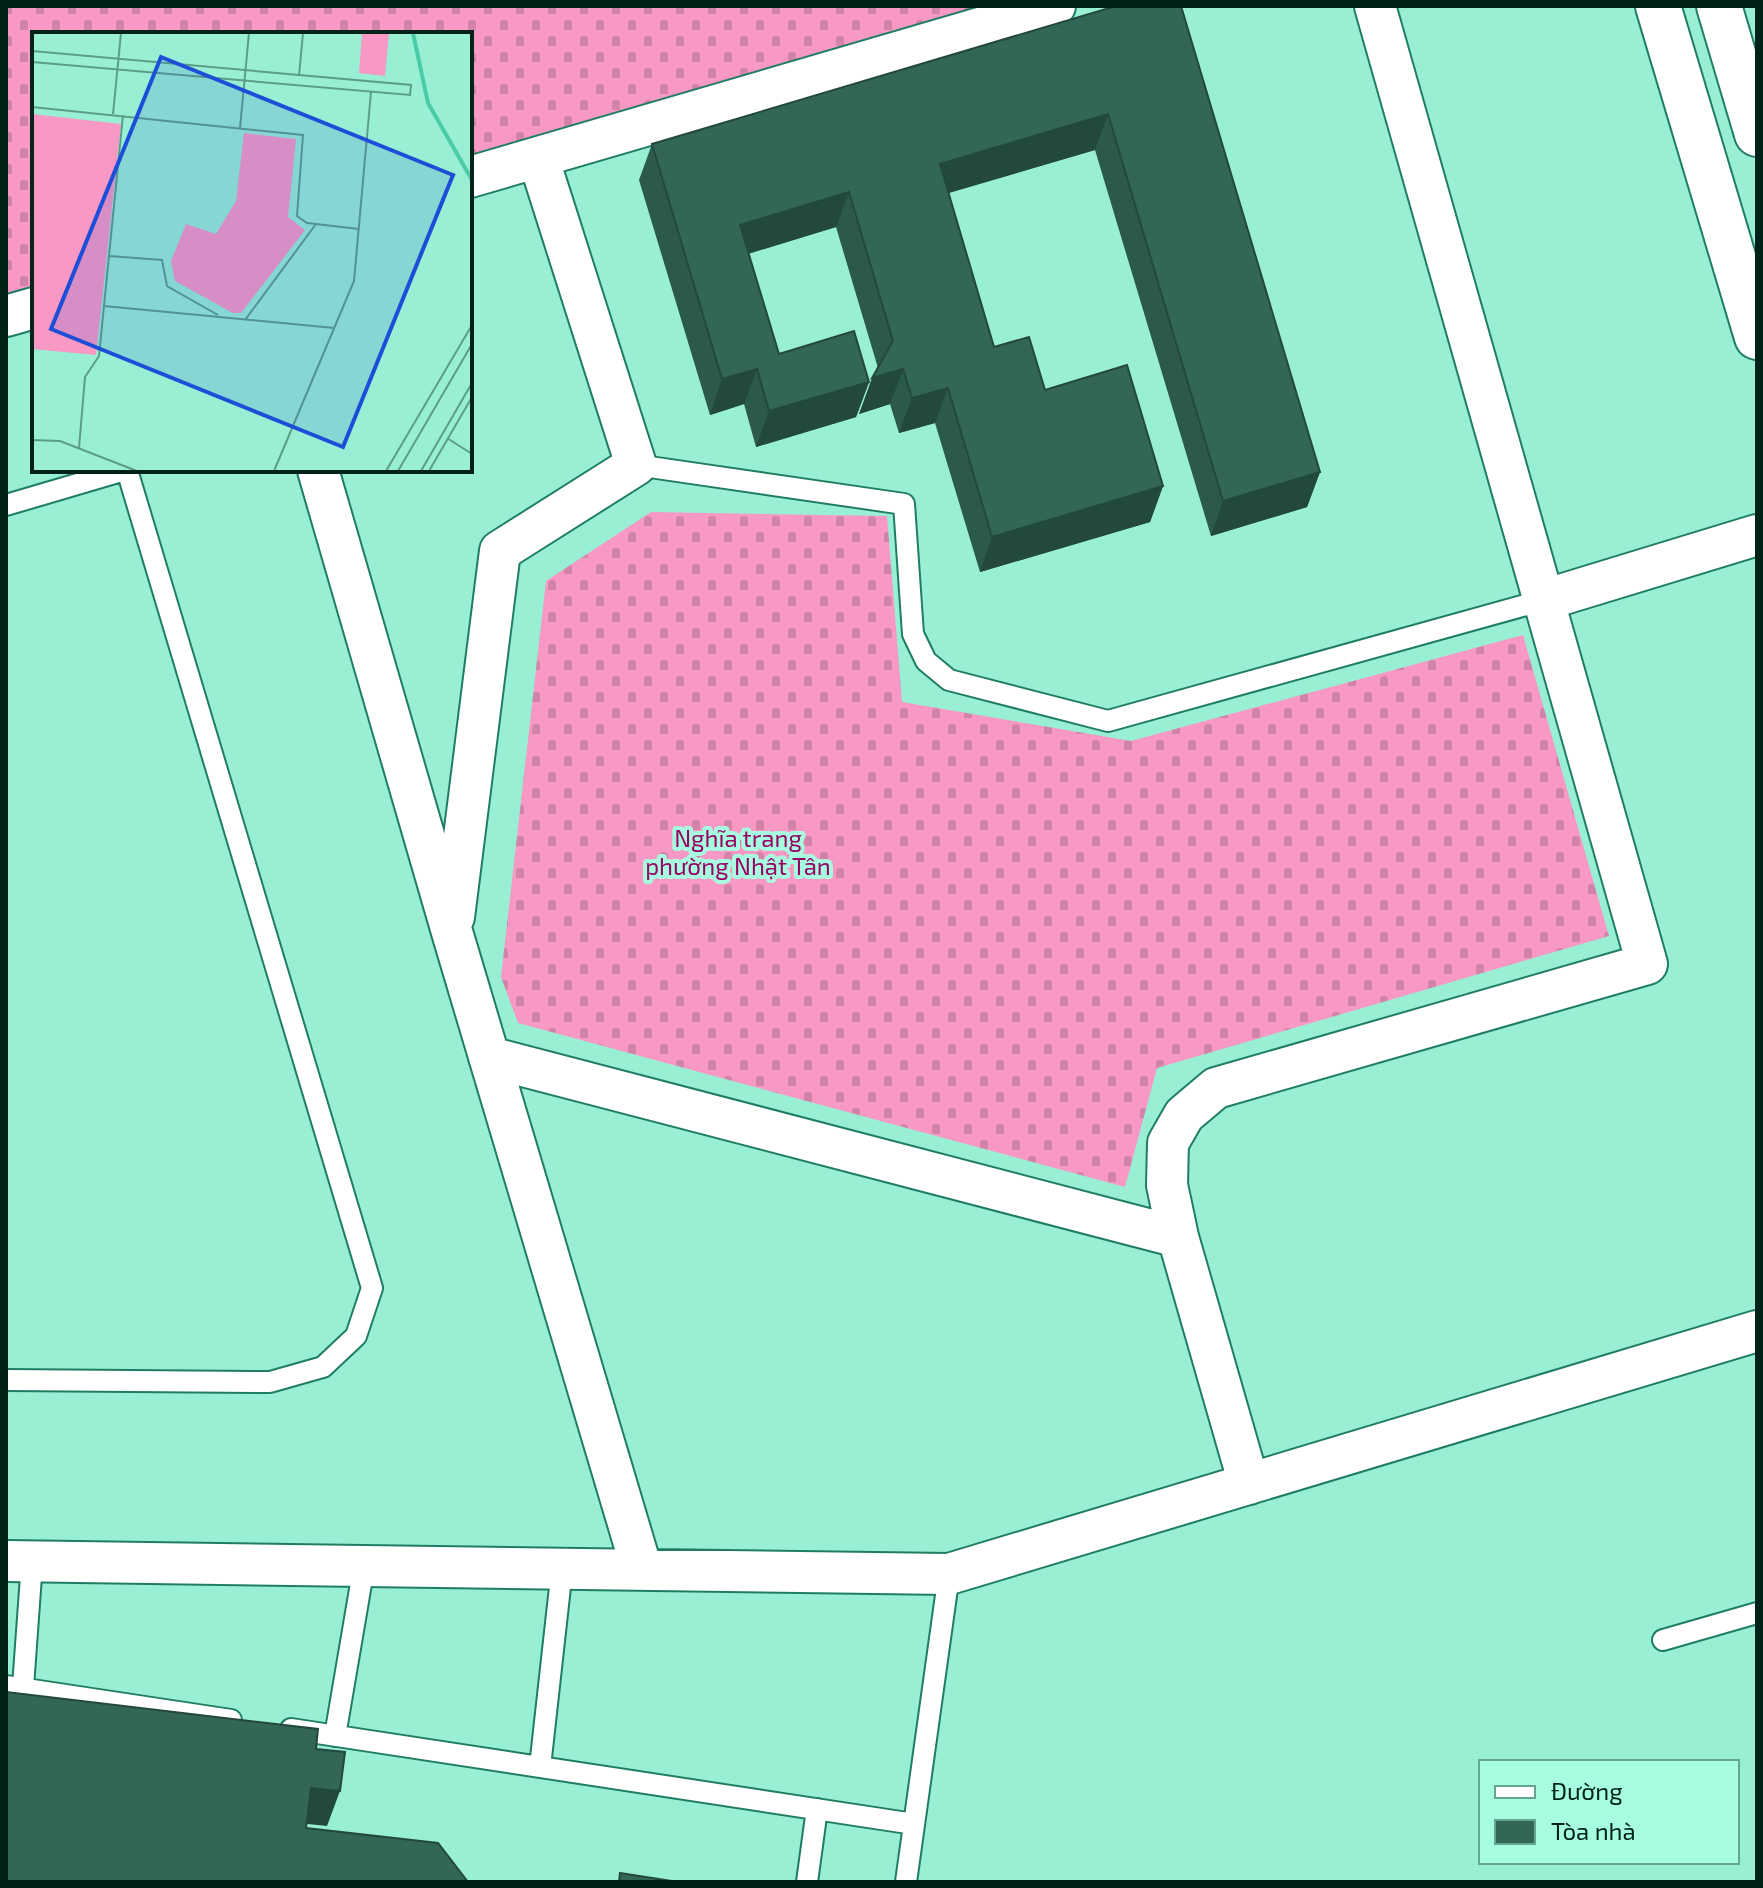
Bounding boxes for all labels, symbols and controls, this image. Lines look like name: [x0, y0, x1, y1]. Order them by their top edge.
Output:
inset map: [32, 32, 472, 472]
park label: Nghĩa trang phường Nhật Tân: [645, 823, 831, 880]
legend: [1479, 1760, 1739, 1864]
text: Đường: [1551, 1776, 1623, 1805]
text: Tòa nhà: [1551, 1816, 1636, 1845]

